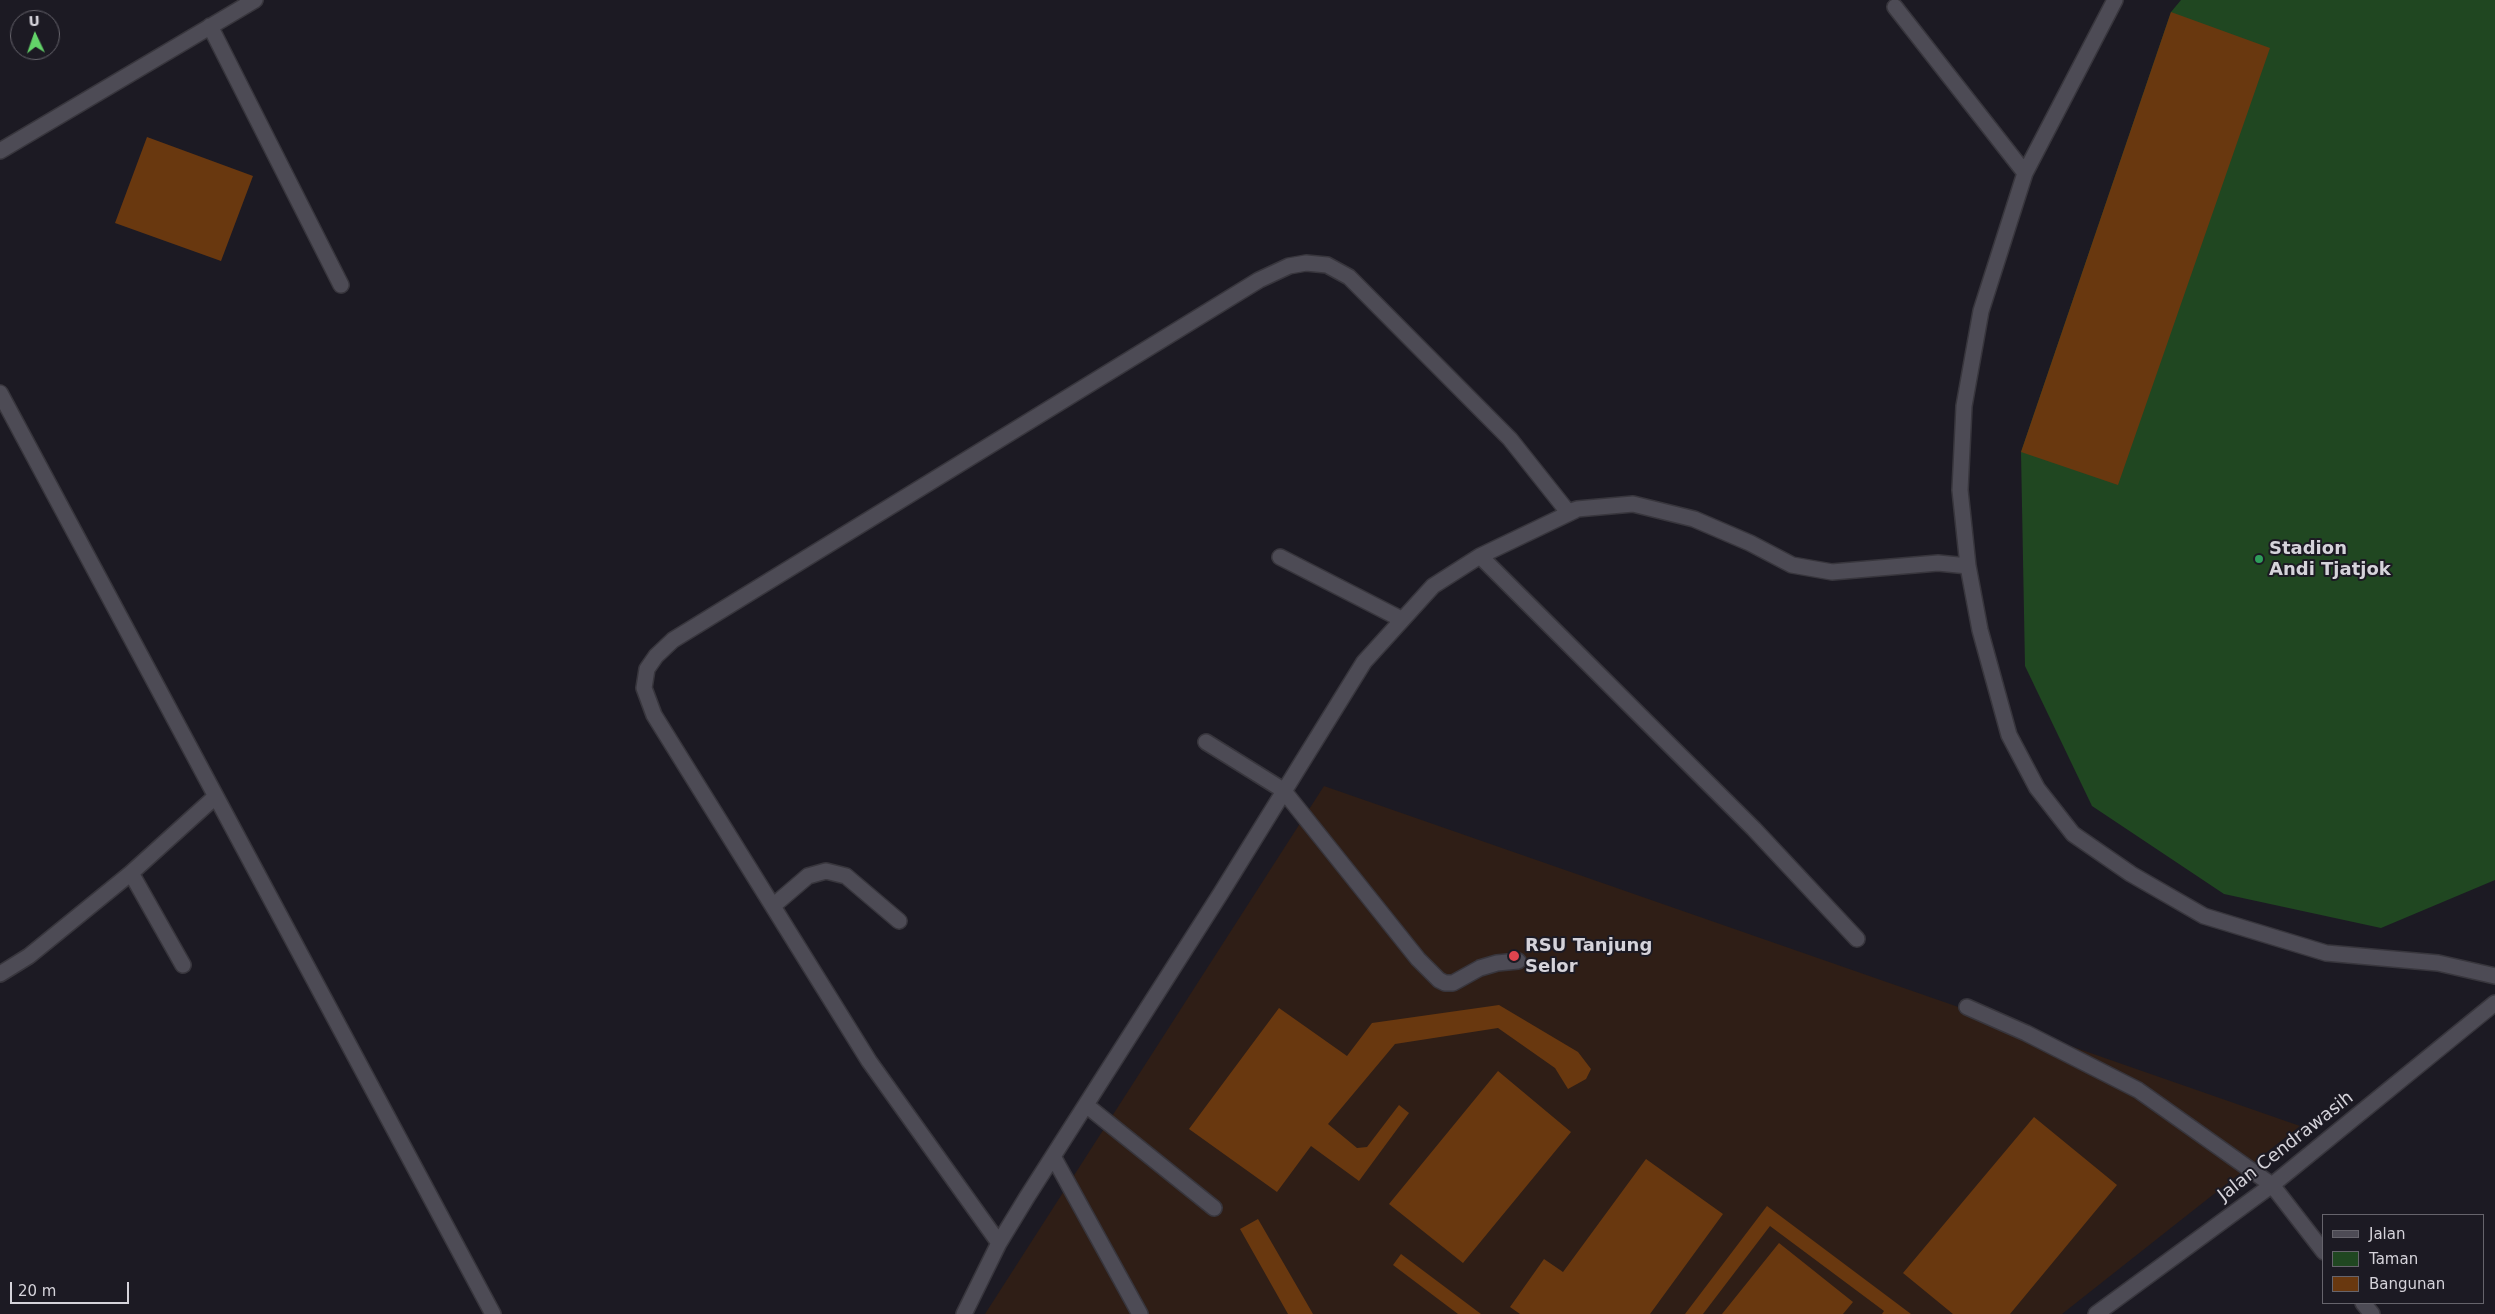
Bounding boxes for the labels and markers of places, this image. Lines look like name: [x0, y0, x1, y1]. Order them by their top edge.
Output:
place label: Stadion Andi Tjatjok: [2269, 538, 2391, 580]
marker: Stadion Andi Tjatjok: [2253, 553, 2265, 565]
place label: RSU Tanjung Selor: [1525, 935, 1652, 978]
marker: RSU Tanjung Selor: [1507, 949, 1521, 963]

